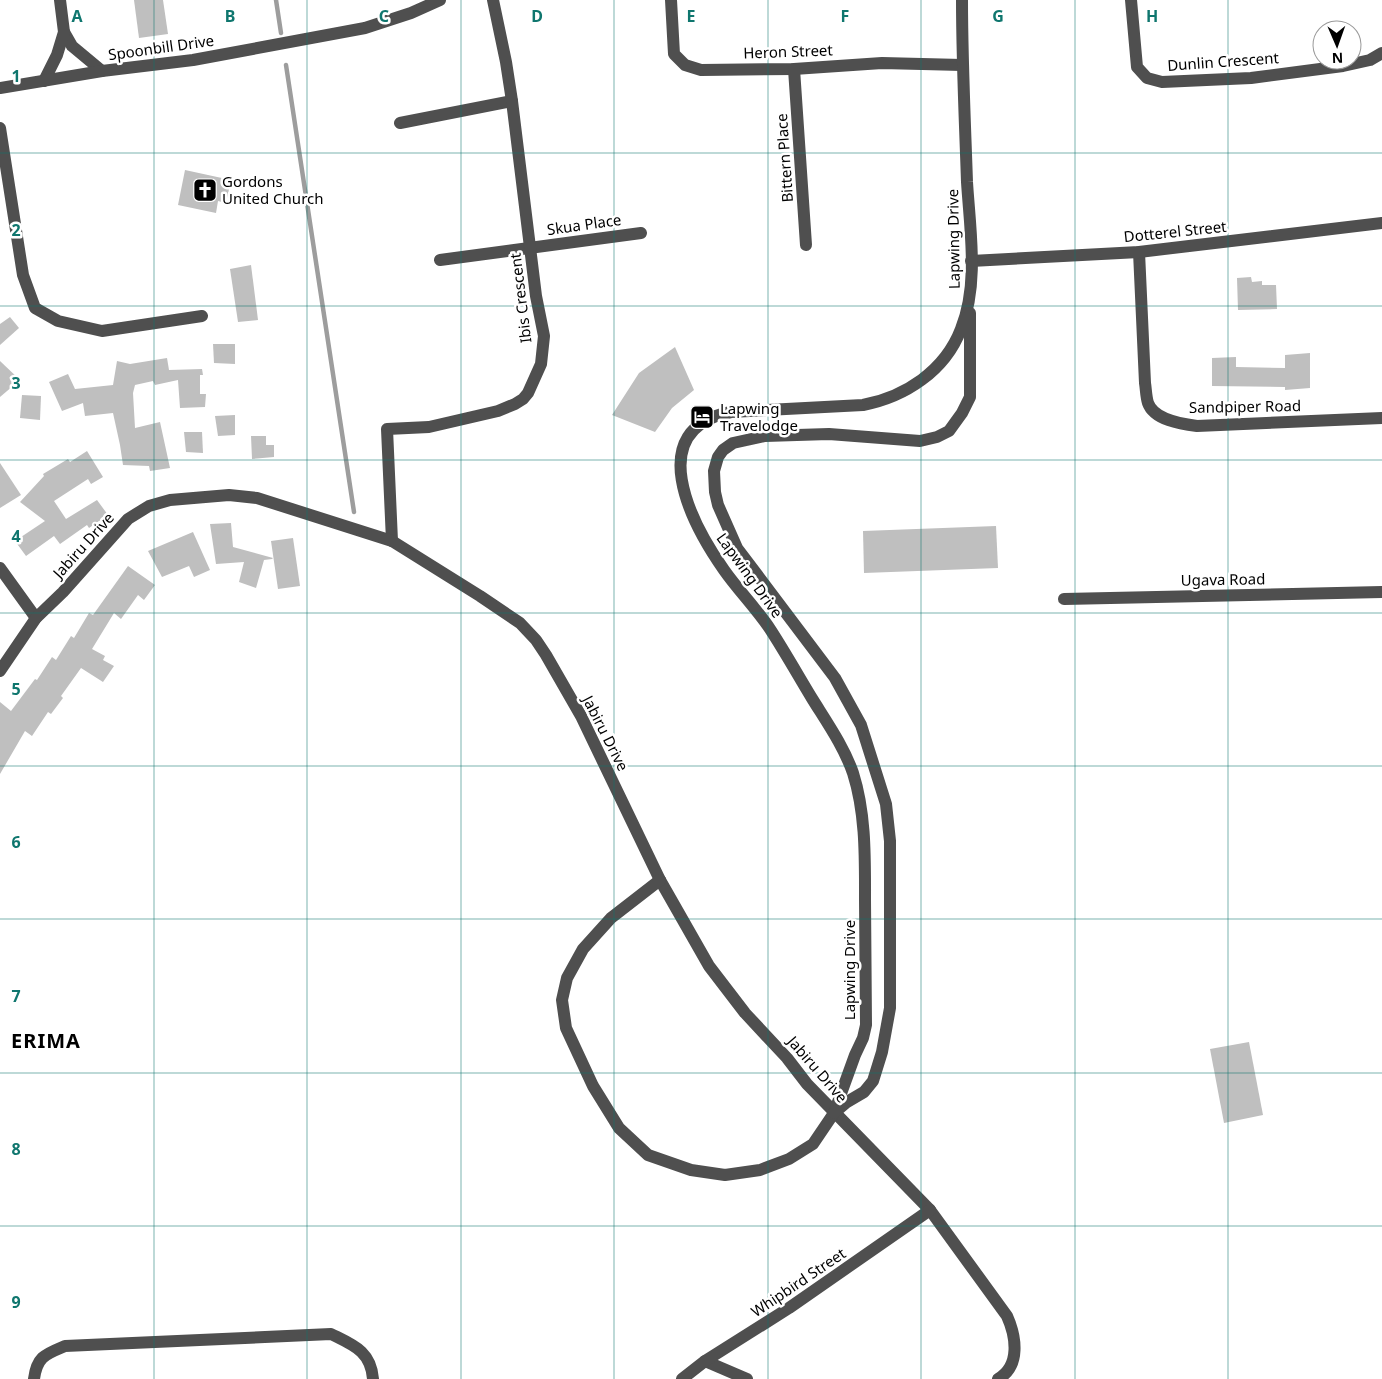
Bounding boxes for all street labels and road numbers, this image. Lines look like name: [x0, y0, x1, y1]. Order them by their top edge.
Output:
street label: Spoonbill Drive: [107, 30, 215, 64]
street label: Heron Street: [743, 39, 834, 63]
street label: Dunlin Crescent: [1167, 47, 1280, 75]
street label: Bittern Place: [771, 113, 797, 203]
street label: Lapwing Drive: [942, 189, 964, 289]
street label: Skua Place: [546, 209, 622, 239]
street label: Dotterel Street: [1123, 216, 1228, 246]
street label: Ibis Crescent: [504, 251, 535, 344]
street label: Sandpiper Road: [1189, 395, 1301, 417]
street label: Jabiru Drive: [47, 508, 118, 584]
street label: Lapwing Drive: [712, 529, 788, 621]
street label: Ugava Road: [1181, 568, 1265, 590]
street label: Jabiru Drive: [578, 690, 634, 774]
street label: Lapwing Drive: [839, 920, 859, 1020]
street label: Jabiru Drive: [782, 1030, 852, 1107]
street label: Whipbird Street: [747, 1243, 850, 1321]

